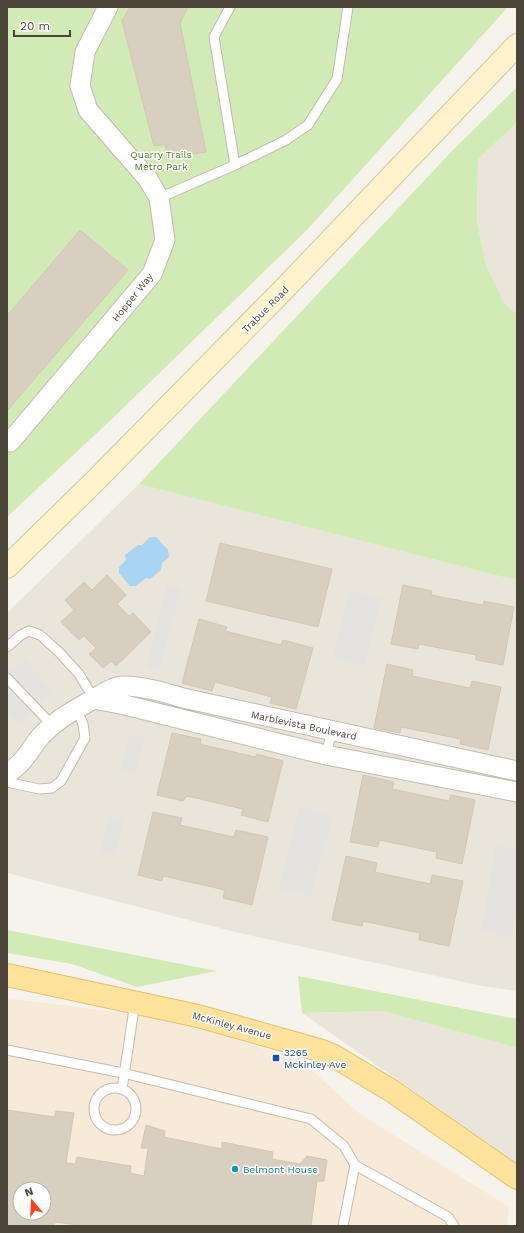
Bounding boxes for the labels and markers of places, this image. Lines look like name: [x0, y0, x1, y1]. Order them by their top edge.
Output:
place label: 3265 Mckinley Ave: [284, 1047, 347, 1070]
marker: 3265 Mckinley Ave: [271, 1053, 281, 1063]
marker: Belmont House: [230, 1164, 240, 1174]
place label: Belmont House: [243, 1164, 318, 1175]

